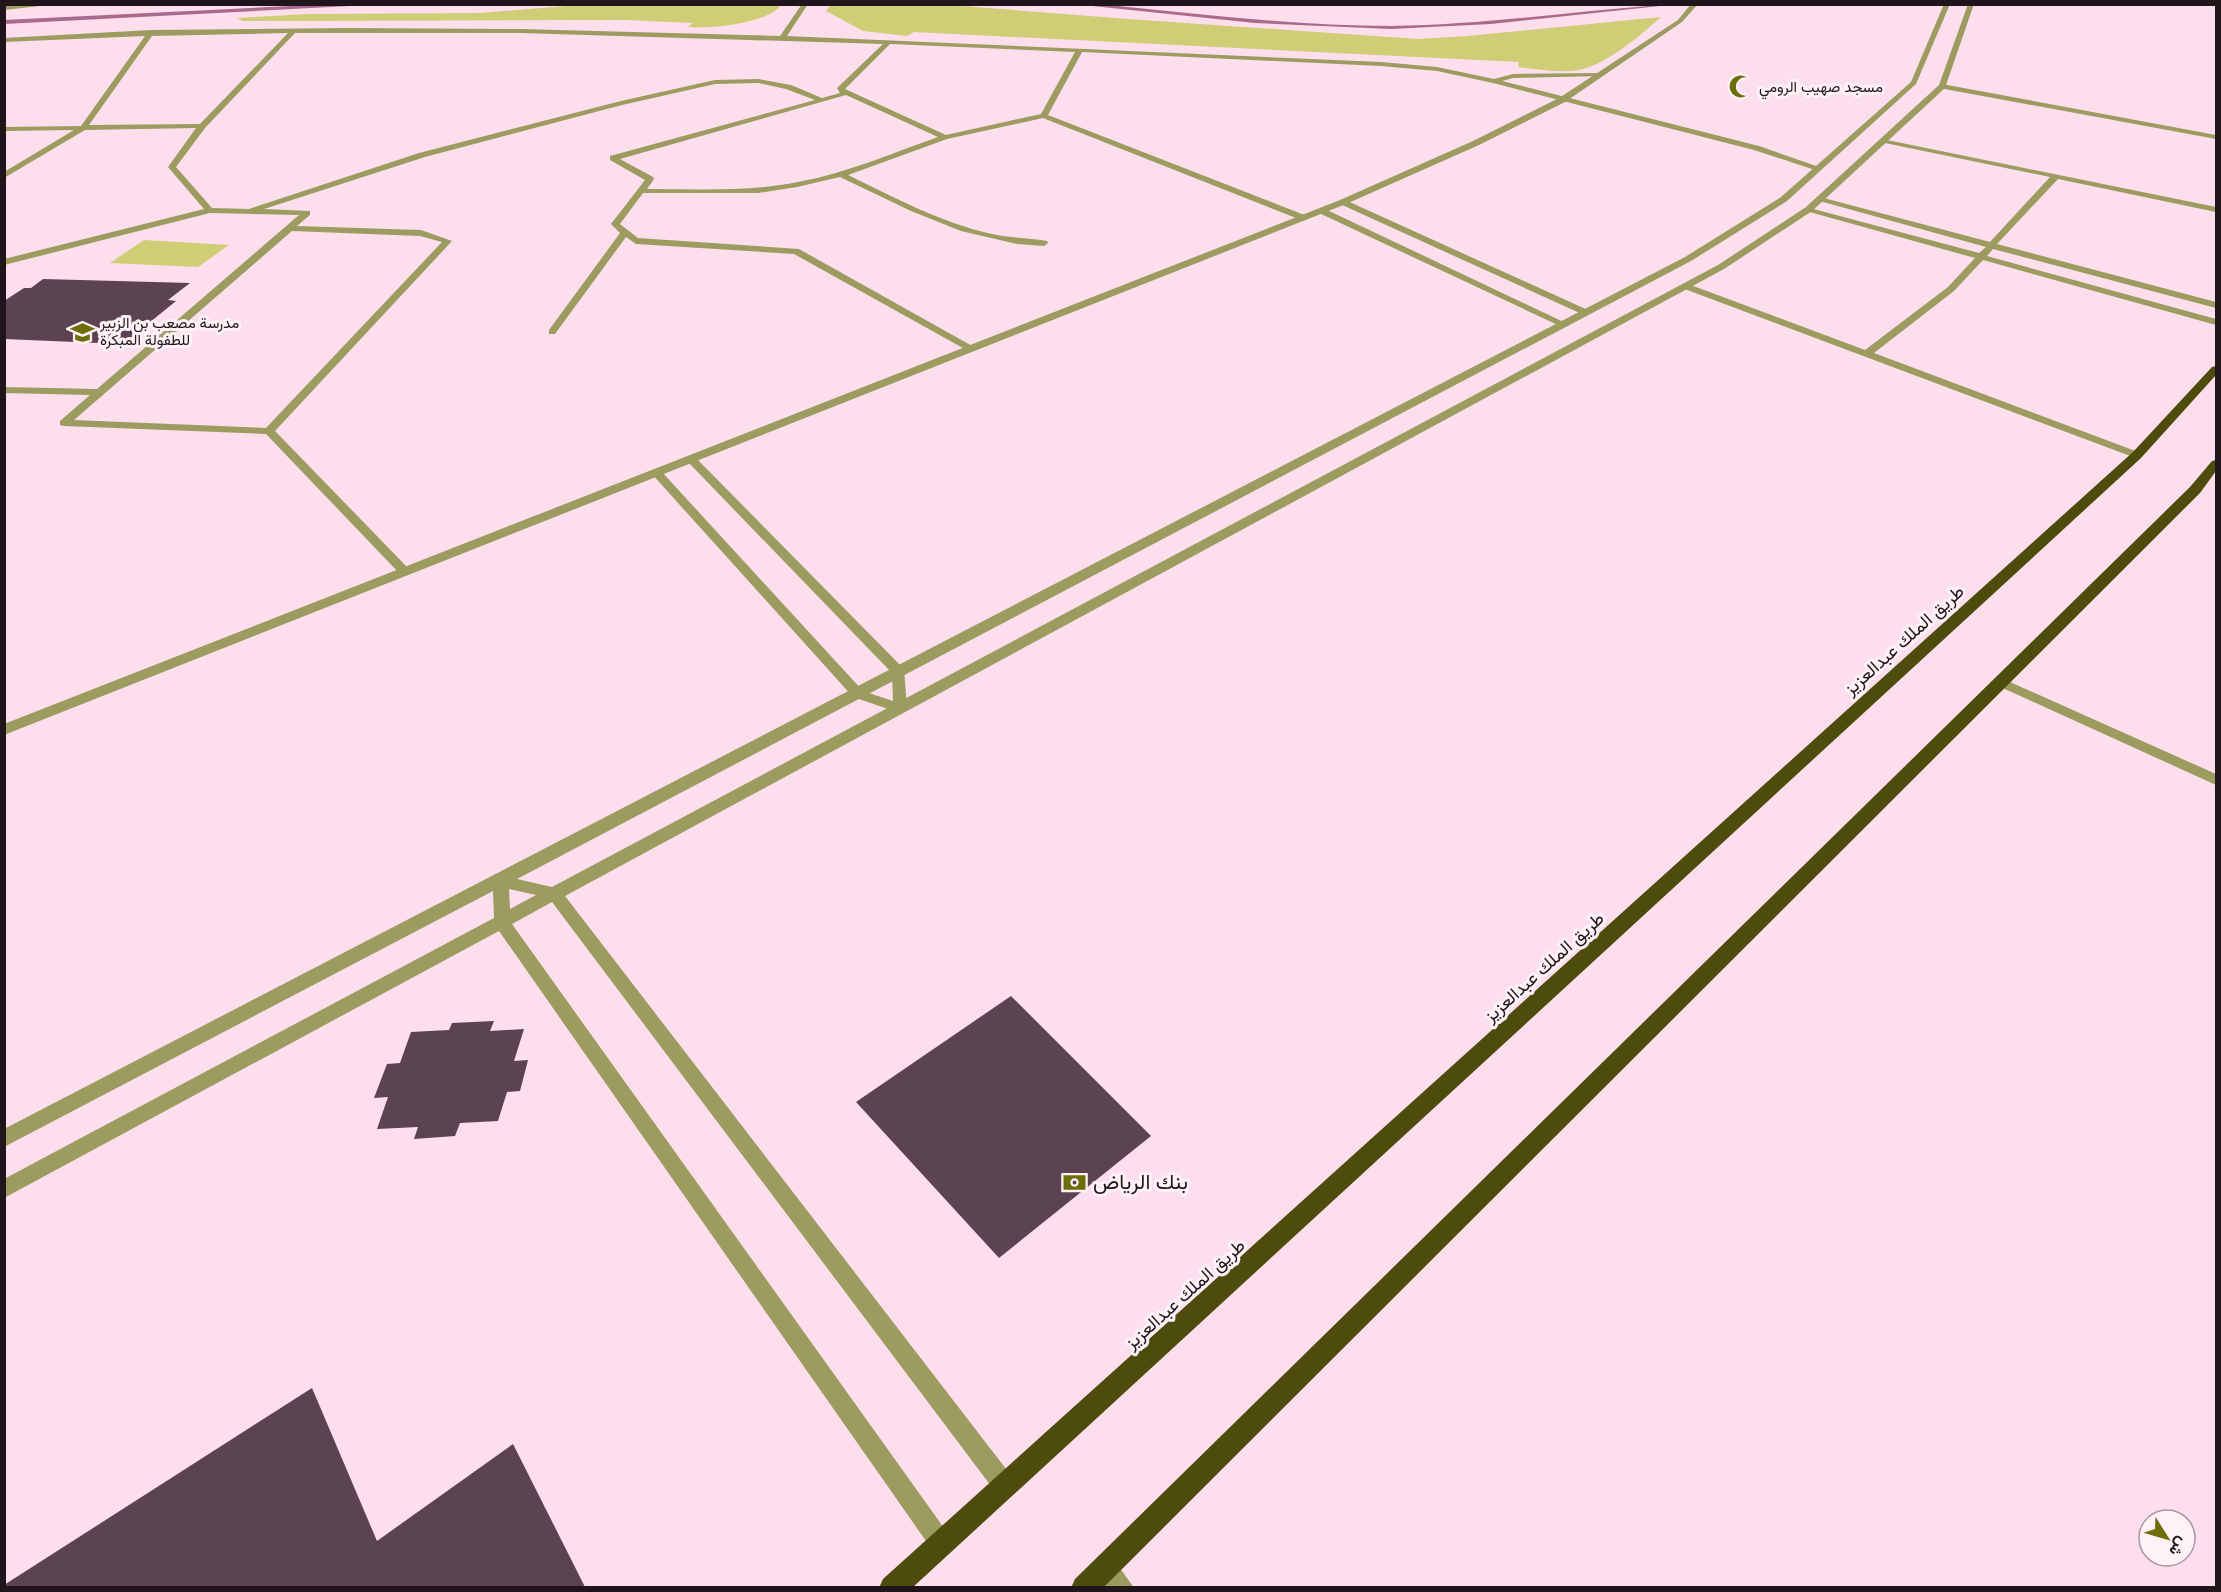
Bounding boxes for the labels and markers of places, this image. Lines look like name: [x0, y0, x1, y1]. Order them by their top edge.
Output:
mosque icon: مسجد صهيب الرومي: [1728, 74, 1754, 100]
place label: مسجد صهيب الرومي: [1759, 77, 1883, 100]
place label: مدرسة مصعب بن الزبير للطفولة المبكرة: [99, 313, 239, 350]
school or university icon: مدرسة مصعب بن الزبير للطفولة المبكرة: [69, 319, 95, 345]
place label: بنك الرياض: [1093, 1168, 1188, 1196]
bank icon: بنك الرياض: [1062, 1169, 1088, 1195]

